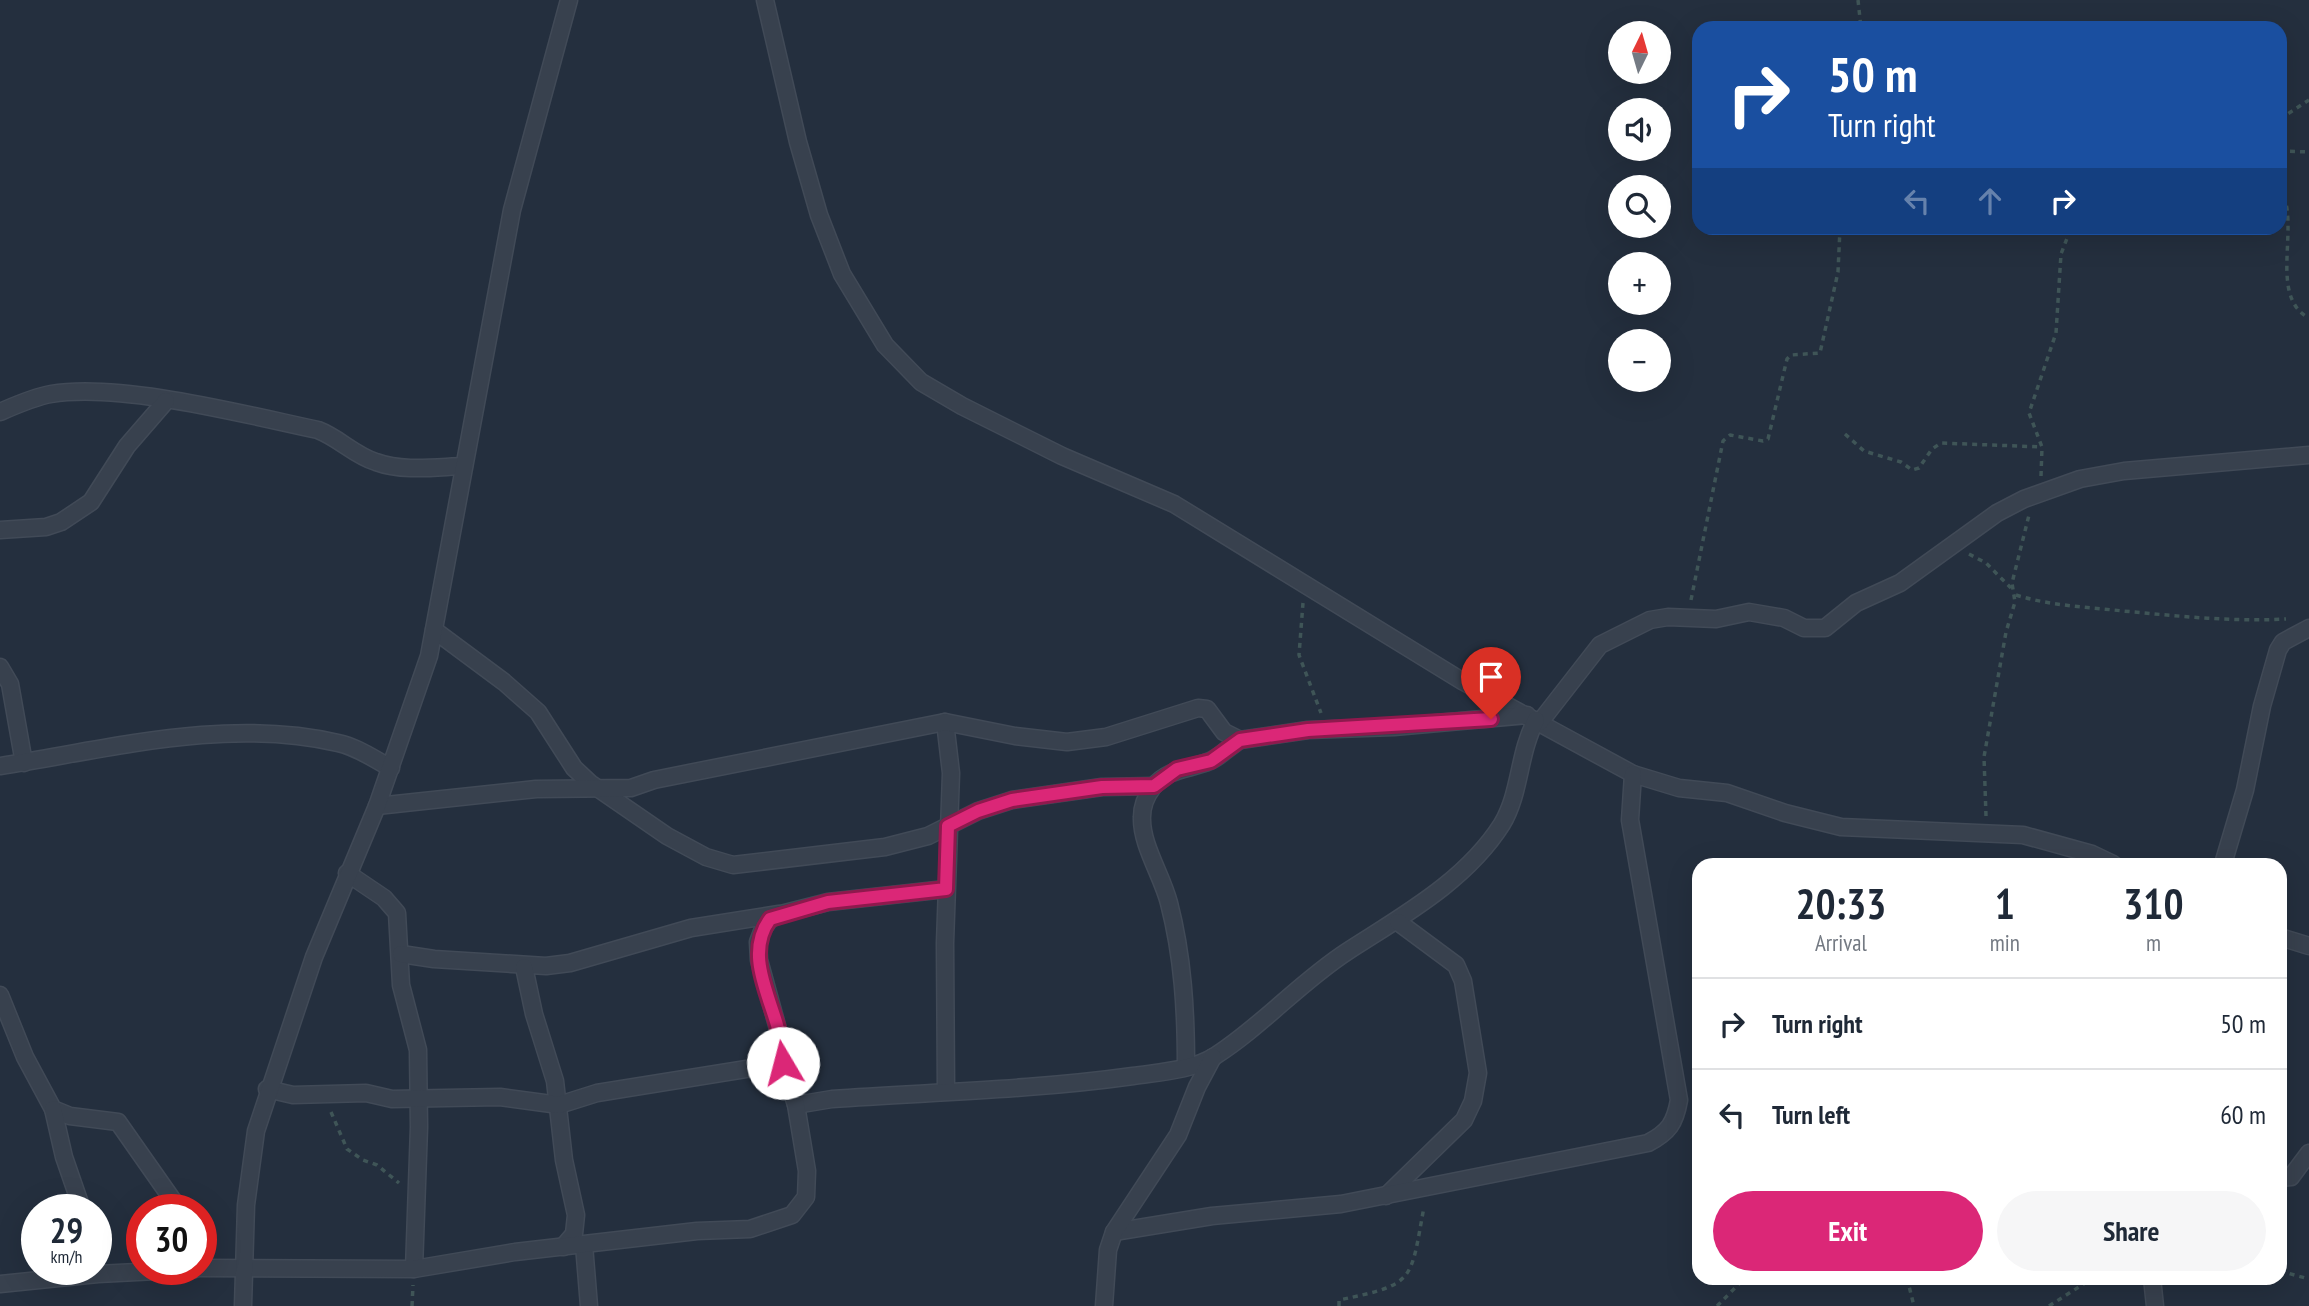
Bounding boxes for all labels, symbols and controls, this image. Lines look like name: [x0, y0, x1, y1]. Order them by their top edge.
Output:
north arrow: [1608, 21, 1671, 84]
map controls: [1608, 21, 1671, 392]
text: 50 m: [1828, 42, 1917, 106]
icon: right: [1713, 49, 1804, 140]
button: sound: [1608, 98, 1671, 161]
text: Turn right: [1828, 104, 1936, 146]
button: search: [1608, 175, 1671, 238]
icon: left: [1898, 182, 1936, 220]
icon: ahead: [1971, 182, 2009, 220]
icon: right: [2044, 182, 2082, 220]
button: +: [1608, 252, 1671, 315]
button: −: [1608, 329, 1671, 392]
pin: [1461, 647, 1521, 719]
icon: arrive: [1472, 658, 1510, 696]
text: 20:33: [1795, 876, 1886, 931]
text: 1: [1995, 876, 2015, 931]
text: 310: [2123, 876, 2184, 931]
text: Arrival: [1815, 928, 1867, 957]
text: min: [1990, 928, 2020, 957]
text: m: [2146, 928, 2161, 957]
icon: right: [1713, 1005, 1751, 1043]
text: Turn right: [1772, 1007, 1863, 1040]
text: 50 m: [2220, 1007, 2266, 1040]
position arrow: [746, 1026, 820, 1100]
icon: left: [1713, 1096, 1751, 1134]
text: Turn left: [1772, 1098, 1850, 1131]
text: 60 m: [2220, 1098, 2266, 1131]
button: Exit: [1713, 1191, 1983, 1271]
button: Share: [1997, 1191, 2266, 1271]
speed limit sign: 30: [126, 1194, 217, 1285]
text: 29: [50, 1207, 83, 1253]
text: km/h: [51, 1245, 82, 1268]

